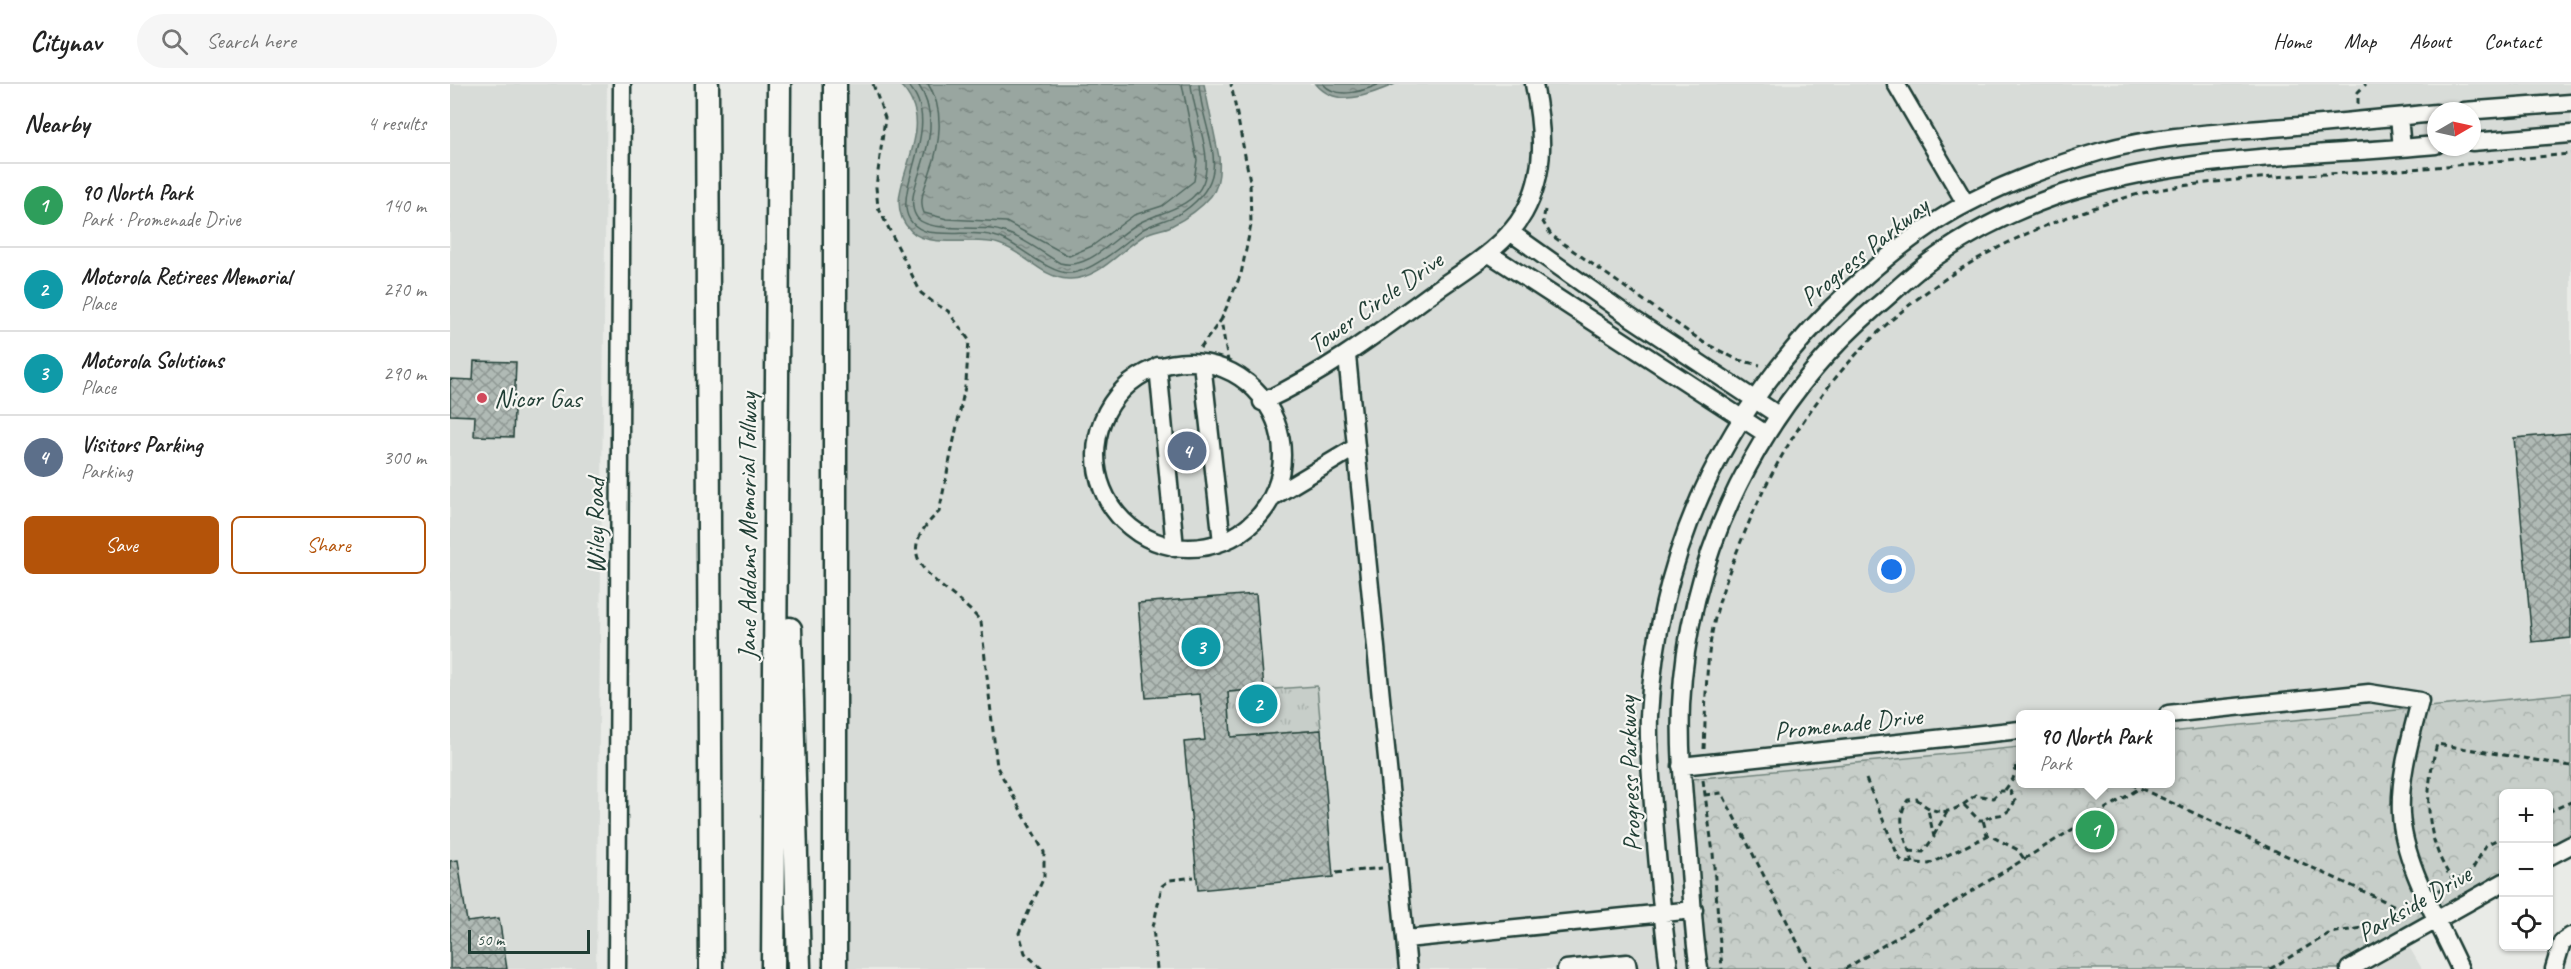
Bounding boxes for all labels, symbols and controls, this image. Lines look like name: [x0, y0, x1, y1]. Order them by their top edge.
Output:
search box: [137, 14, 557, 68]
text: Citynav: [30, 24, 101, 59]
icon: search: [158, 25, 191, 58]
text: Search here: [206, 27, 296, 55]
text: Home: [2273, 28, 2311, 54]
text: Map: [2344, 28, 2376, 54]
text: About: [2409, 28, 2451, 54]
text: Contact: [2484, 28, 2541, 54]
north arrow: [2427, 102, 2481, 156]
text: Nearby: [24, 107, 89, 140]
text: 4 results: [367, 111, 426, 136]
text: 90 North Park: [81, 179, 192, 207]
street label: Progress Parkway: [1793, 188, 1937, 313]
text: 1: [39, 193, 48, 218]
text: 140 m: [383, 193, 426, 218]
text: Park · Promenade Drive: [81, 207, 240, 232]
street label: Tower Circle Drive: [1301, 243, 1451, 361]
text: Motorola Retirees Memorial: [81, 263, 291, 291]
text: 2: [39, 277, 48, 302]
text: 270 m: [383, 277, 426, 302]
text: Place: [81, 291, 116, 316]
text: Motorola Solutions: [81, 347, 223, 375]
text: 3: [39, 361, 48, 386]
text: 290 m: [383, 361, 426, 386]
text: Place: [81, 375, 116, 400]
place label: Nicor Gas: [494, 382, 584, 415]
street label: Jane Addams Memorial Tollway: [731, 390, 764, 662]
marker: Nicor Gas: [475, 391, 489, 405]
pin: 4: [1168, 428, 1206, 473]
text: Visitors Parking: [81, 431, 202, 459]
text: 4: [39, 445, 48, 470]
text: 300 m: [383, 445, 426, 470]
text: Parking: [81, 459, 133, 484]
street label: Wiley Road: [579, 474, 612, 574]
button: Save: [24, 516, 219, 574]
button: Share: [231, 516, 426, 574]
your location: [1877, 555, 1906, 584]
pin: 3: [1182, 624, 1221, 670]
pin: 2: [1238, 682, 1278, 726]
street label: Progress Parkway: [1610, 693, 1649, 852]
street label: Promenade Drive: [1772, 699, 1925, 748]
popup: [2016, 710, 2175, 788]
text: 90 North Park: [2040, 723, 2151, 751]
text: Park: [2040, 751, 2072, 776]
map controls: [2499, 789, 2553, 951]
button: +: [2499, 789, 2553, 843]
pin: 1: [2076, 808, 2114, 852]
button: −: [2499, 843, 2553, 897]
street label: Parkside Drive: [2351, 857, 2478, 949]
button: locate: [2499, 897, 2553, 951]
scale bar: [468, 927, 590, 954]
text: 50 m: [477, 930, 504, 950]

